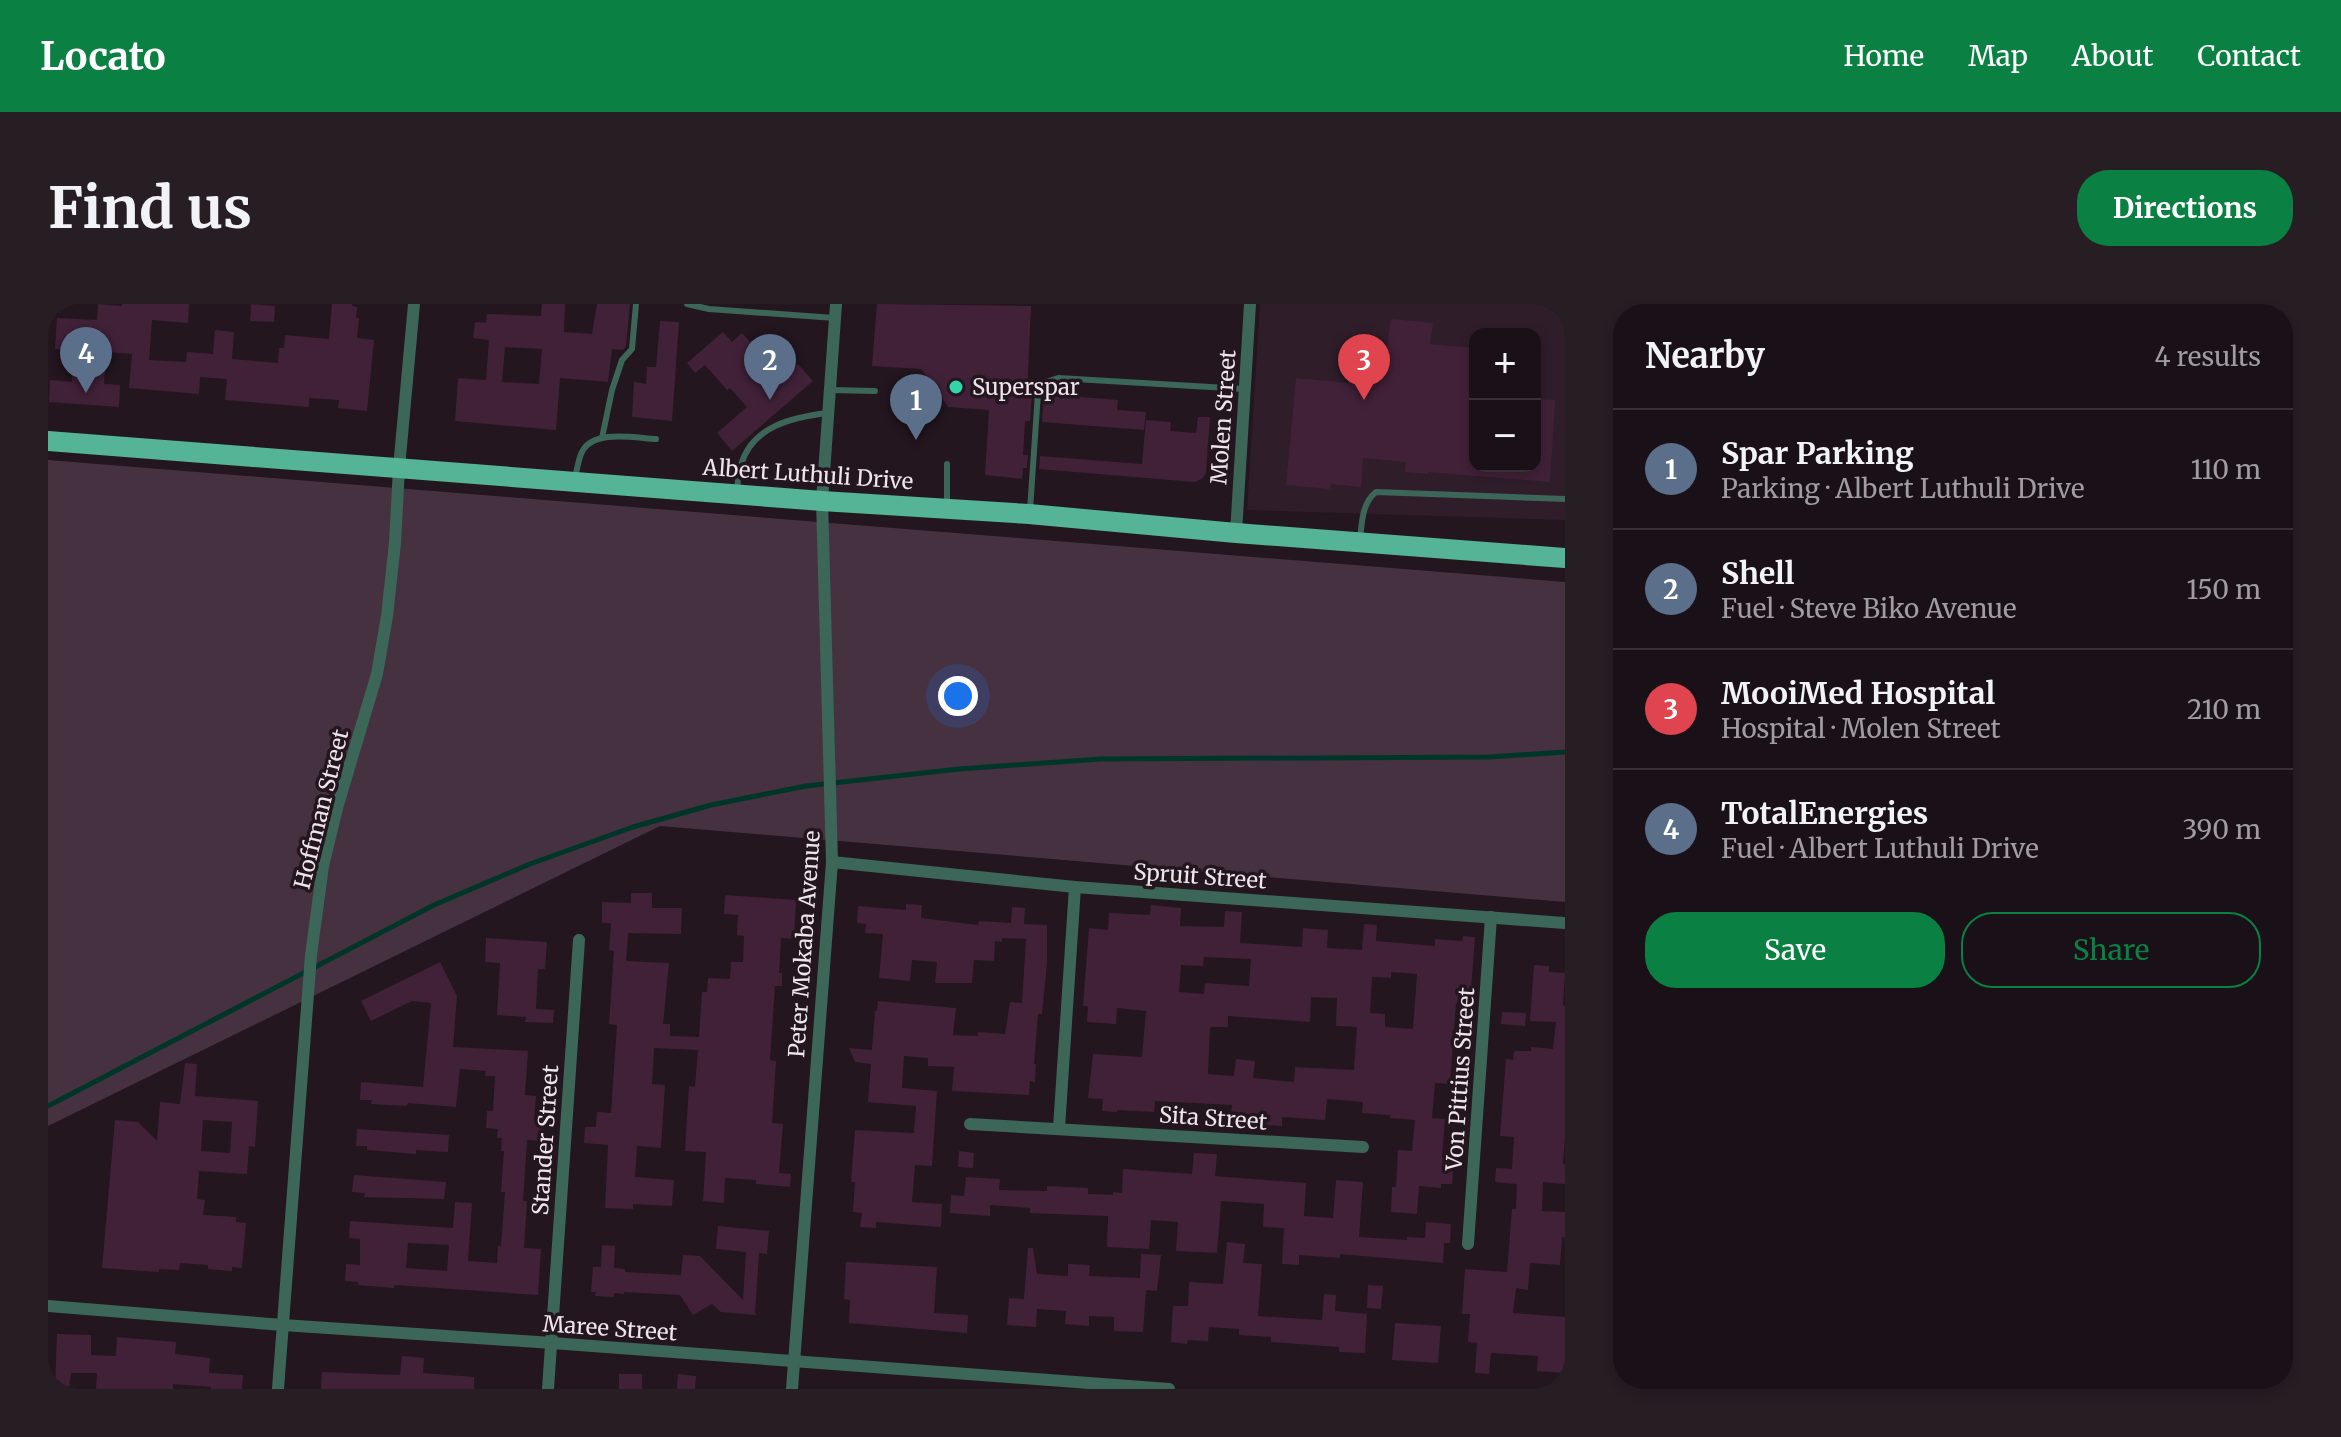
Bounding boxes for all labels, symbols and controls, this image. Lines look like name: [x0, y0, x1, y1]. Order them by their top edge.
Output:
text: Locato: [40, 33, 166, 80]
text: Home: [1843, 38, 1924, 74]
text: Map: [1968, 38, 2028, 74]
text: About: [2072, 38, 2153, 74]
text: Contact: [2197, 38, 2301, 74]
button: Directions: [2077, 170, 2293, 246]
text: Find us: [48, 173, 252, 243]
pin: 4: [60, 327, 112, 393]
map controls: [1469, 328, 1541, 472]
button: +: [1469, 328, 1541, 400]
pin: 2: [744, 334, 796, 400]
pin: 3: [1338, 334, 1390, 400]
text: Nearby: [1645, 335, 1765, 377]
text: 4 results: [2154, 340, 2261, 373]
street label: Molen Street: [1204, 348, 1242, 485]
place label: Superspar: [972, 373, 1080, 401]
pin: 1: [890, 374, 942, 440]
marker: Superspar: [947, 378, 965, 396]
button: −: [1469, 400, 1541, 472]
text: Spar Parking: [1721, 434, 1914, 472]
street label: Albert Luthuli Drive: [701, 453, 914, 495]
text: 1: [1665, 453, 1677, 486]
text: 110 m: [2191, 453, 2261, 486]
text: Parking · Albert Luthuli Drive: [1721, 472, 2084, 505]
text: Shell: [1721, 554, 1795, 592]
text: 2: [1663, 573, 1679, 606]
text: 150 m: [2187, 573, 2261, 606]
text: Fuel · Steve Biko Avenue: [1721, 592, 2017, 625]
text: MooiMed Hospital: [1721, 674, 1995, 712]
your location: [938, 676, 978, 716]
text: 3: [1664, 693, 1678, 726]
text: 210 m: [2187, 693, 2261, 726]
text: Hospital · Molen Street: [1721, 712, 2001, 745]
street label: Hoffman Street: [288, 726, 354, 892]
text: TotalEnergies: [1721, 794, 1928, 832]
text: 4: [1663, 813, 1679, 846]
text: 390 m: [2182, 813, 2261, 846]
street label: Peter Mokaba Avenue: [782, 830, 826, 1058]
text: Fuel · Albert Luthuli Drive: [1721, 832, 2039, 865]
street label: Spruit Street: [1132, 857, 1268, 895]
button: Save: [1645, 912, 1945, 988]
button: Share: [1961, 912, 2261, 988]
street label: Von Pittius Street: [1440, 986, 1480, 1173]
street label: Stander Street: [526, 1063, 564, 1216]
street label: Sita Street: [1158, 1100, 1268, 1136]
street label: Maree Street: [542, 1309, 678, 1347]

